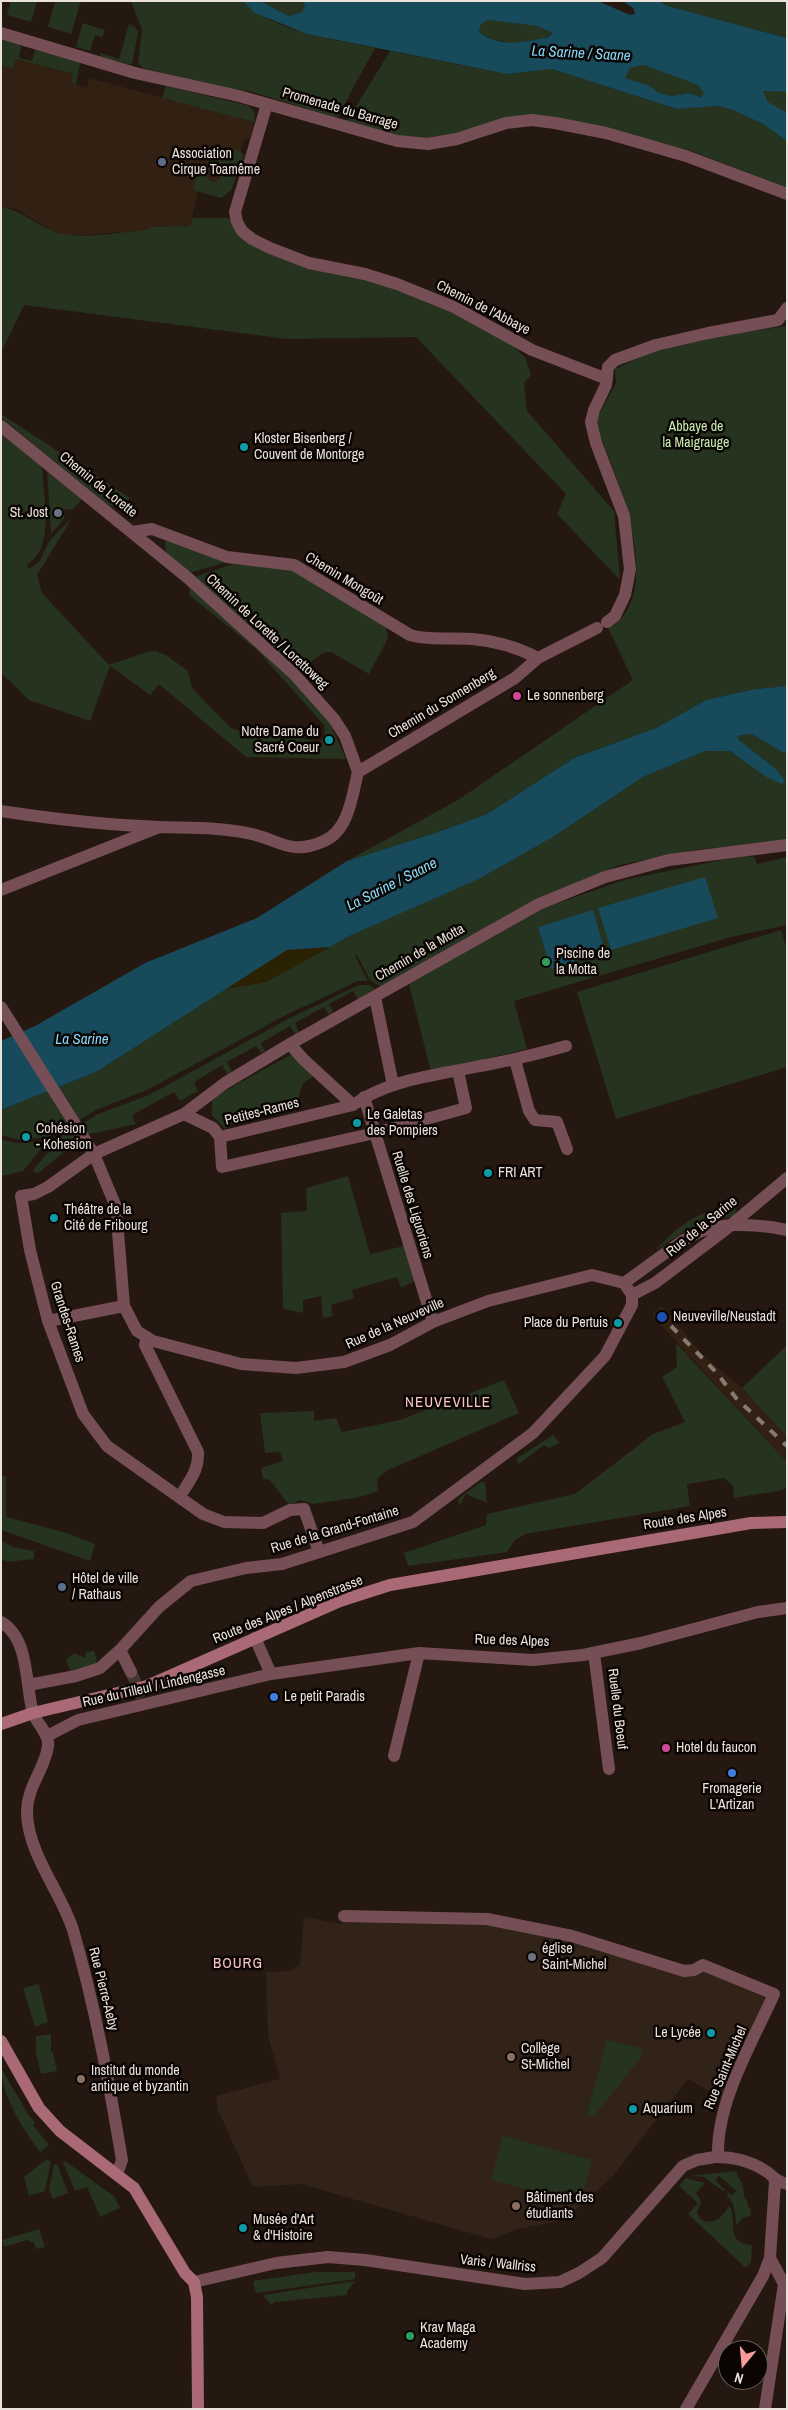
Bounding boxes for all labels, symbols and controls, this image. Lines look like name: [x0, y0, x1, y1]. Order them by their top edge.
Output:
water label: La Sarine / Saane: [531, 42, 631, 66]
street label: Promenade du Barrage: [280, 84, 400, 134]
place label: Association Cirque Toamême: [172, 146, 260, 178]
marker: Association Cirque Toamême: [156, 156, 168, 168]
street label: Chemin de l'Abbaye: [433, 277, 533, 339]
park label: Abbaye de la Maigrauge: [662, 419, 730, 452]
place label: Kloster Bisenberg / Couvent de Montorge: [254, 431, 364, 464]
marker: Kloster Bisenberg / Couvent de Montorge: [238, 441, 250, 453]
street label: Chemin de Lorette: [56, 449, 140, 521]
place label: St. Jost: [10, 505, 48, 521]
marker: St. Jost: [52, 507, 64, 519]
street label: Chemin Mongoût: [302, 549, 386, 609]
street label: Chemin de Lorette / Lorettoweg: [202, 571, 332, 693]
street label: Chemin du Sonnenberg: [385, 665, 499, 743]
place label: Le sonnenberg: [527, 688, 604, 704]
marker: Le sonnenberg: [511, 690, 523, 702]
place label: Notre Dame du Sacré Coeur: [241, 724, 319, 756]
marker: Notre Dame du Sacré Coeur: [323, 734, 335, 746]
water label: La Sarine / Saane: [344, 854, 440, 916]
street label: Chemin de la Motta: [372, 921, 468, 985]
place label: Piscine de la Motta: [556, 946, 610, 979]
marker: Piscine de la Motta: [540, 956, 552, 968]
water label: La Sarine: [55, 1031, 109, 1049]
street label: Petites-Rames: [223, 1095, 301, 1129]
place label: Le Galetas des Pompiers: [367, 1107, 438, 1140]
marker: Le Galetas des Pompiers: [351, 1117, 363, 1129]
place label: Cohésion - Kohesion: [36, 1121, 92, 1154]
marker: Cohésion - Kohesion: [20, 1131, 32, 1143]
street label: Ruelle des Liguoriens: [388, 1149, 436, 1261]
place label: FRI ART: [498, 1165, 542, 1181]
marker: FRI ART: [482, 1167, 494, 1179]
street label: Rue de la Sarine: [663, 1193, 741, 1261]
place label: Théâtre de la Cité de Fribourg: [64, 1202, 148, 1234]
marker: Théâtre de la Cité de Fribourg: [48, 1212, 60, 1224]
street label: Grandes-Rames: [46, 1279, 88, 1365]
street label: Rue de la Neuveville: [343, 1295, 447, 1353]
place label: Neuveville/Neustadt: [673, 1309, 776, 1325]
marker: Neuveville/Neustadt: [655, 1310, 669, 1324]
place label: Place du Pertuis: [524, 1315, 608, 1331]
marker: Place du Pertuis: [612, 1317, 624, 1329]
district label: NEUVEVILLE: [404, 1394, 492, 1412]
street label: Rue de la Grand-Fontaine: [269, 1503, 401, 1557]
street label: Route des Alpes: [642, 1504, 728, 1534]
place label: Hôtel de ville / Rathaus: [72, 1571, 138, 1604]
street label: Route des Alpes / Alpenstrasse: [211, 1572, 365, 1648]
marker: Hôtel de ville / Rathaus: [56, 1581, 68, 1593]
street label: Rue des Alpes: [474, 1631, 550, 1651]
street label: Rue du Tilleul / Lindengasse: [81, 1662, 227, 1712]
street label: Ruelle du Boeuf: [604, 1667, 630, 1751]
place label: Le petit Paradis: [284, 1689, 365, 1705]
marker: Le petit Paradis: [268, 1691, 280, 1703]
place label: Hotel du faucon: [676, 1740, 756, 1756]
marker: Hotel du faucon: [660, 1742, 672, 1754]
marker: Fromagerie L'Artizan: [726, 1767, 738, 1779]
place label: Fromagerie L'Artizan: [702, 1781, 762, 1814]
place label: église Saint-Michel: [542, 1941, 606, 1974]
street label: Rue Pierre-Aeby: [85, 1945, 121, 2033]
marker: église Saint-Michel: [526, 1951, 538, 1963]
district label: BOURG: [212, 1955, 264, 1973]
street label: Rue Saint-Michel: [701, 2024, 751, 2112]
place label: Le Lycée: [655, 2025, 701, 2041]
marker: Le Lycée: [705, 2027, 717, 2039]
place label: Collège St-Michel: [521, 2041, 569, 2074]
marker: Collège St-Michel: [505, 2051, 517, 2063]
place label: Institut du monde antique et byzantin: [91, 2063, 189, 2096]
marker: Institut du monde antique et byzantin: [75, 2073, 87, 2085]
place label: Aquarium: [643, 2101, 693, 2117]
marker: Aquarium: [627, 2103, 639, 2115]
place label: Bâtiment des étudiants: [526, 2190, 594, 2222]
marker: Bâtiment des étudiants: [510, 2200, 522, 2212]
place label: Musée d'Art & d'Histoire: [253, 2212, 314, 2244]
marker: Musée d'Art & d'Histoire: [237, 2222, 249, 2234]
street label: Varis / Wallriss: [459, 2252, 537, 2276]
place label: Krav Maga Academy: [420, 2320, 476, 2352]
marker: Krav Maga Academy: [404, 2330, 416, 2342]
north arrow: [718, 2340, 768, 2390]
text: N: [732, 2369, 746, 2388]

